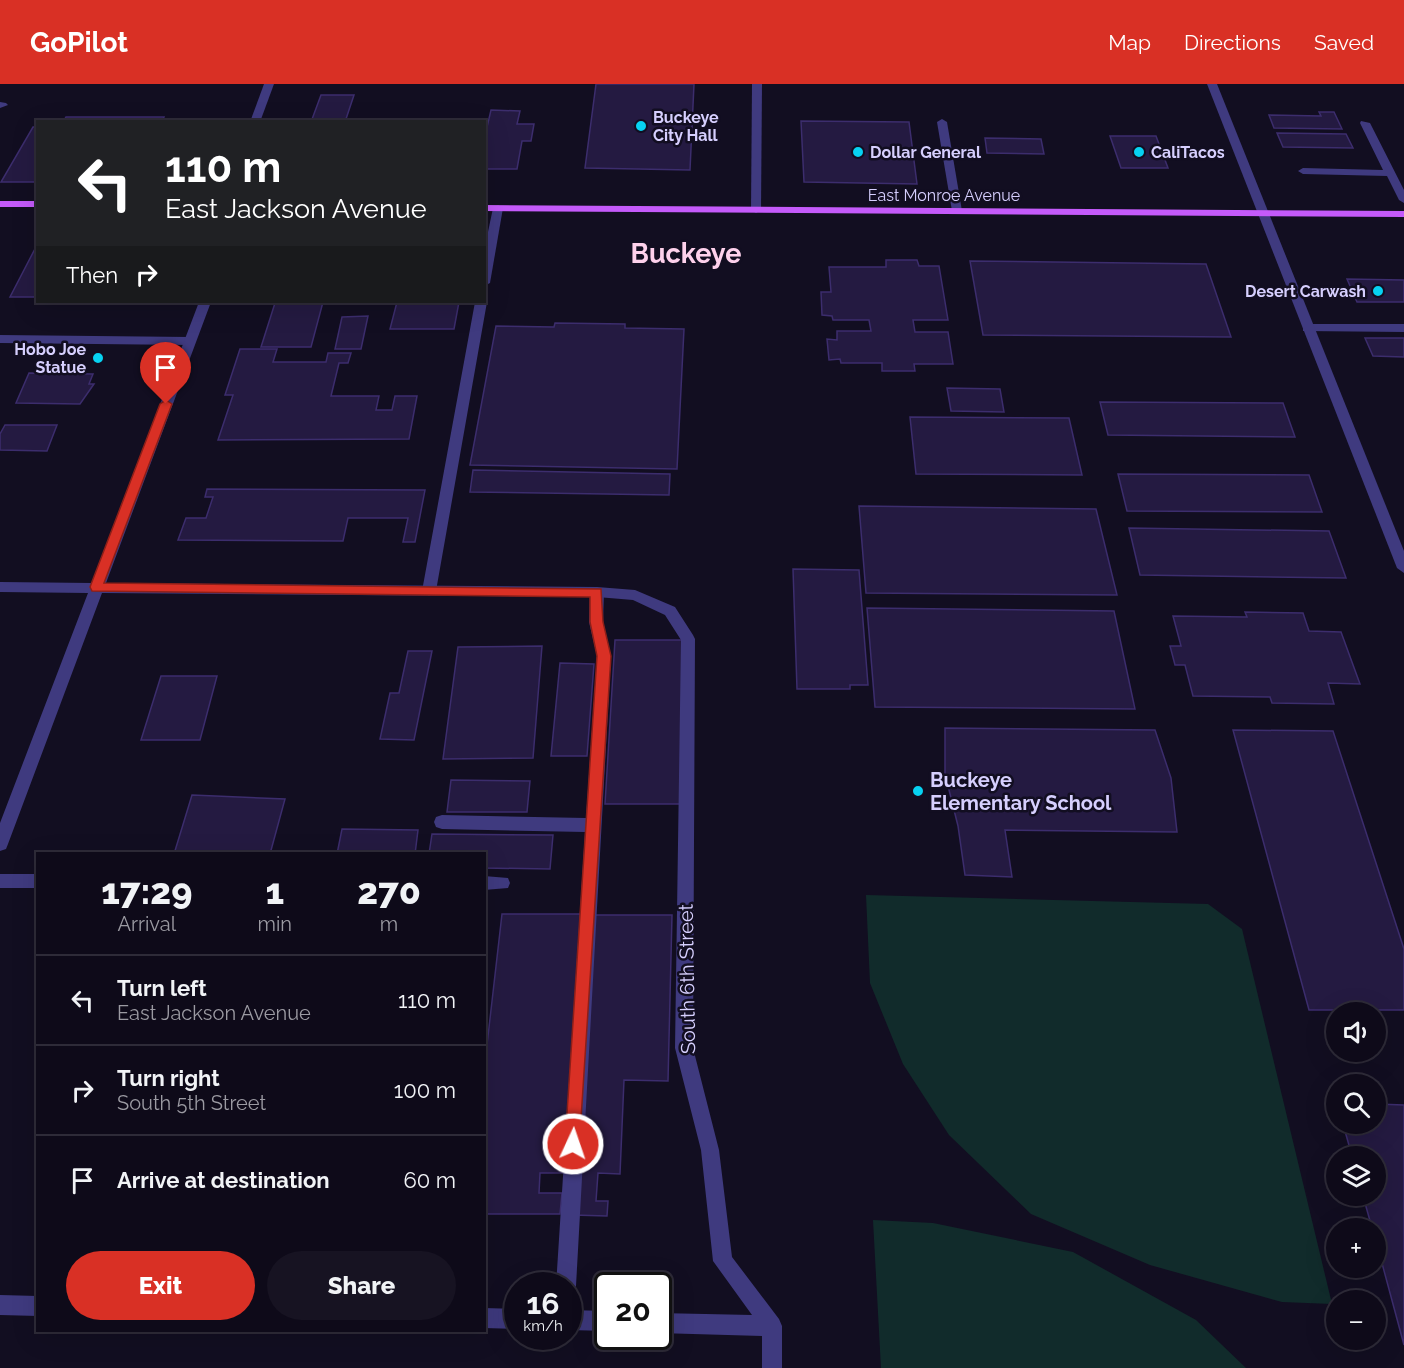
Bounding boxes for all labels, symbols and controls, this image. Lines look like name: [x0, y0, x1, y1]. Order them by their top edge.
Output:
text: GoPilot: [30, 26, 128, 59]
text: Map: [1108, 30, 1151, 55]
text: Directions: [1184, 30, 1281, 55]
text: Saved: [1314, 30, 1374, 55]
place label: Buckeye City Hall: [653, 108, 719, 145]
marker: Buckeye City Hall: [634, 119, 648, 133]
text: 110 m: [165, 143, 281, 192]
place label: Dollar General: [870, 143, 982, 162]
place label: CaliTacos: [1151, 143, 1225, 162]
icon: left: [66, 144, 144, 222]
marker: Dollar General: [851, 145, 865, 159]
marker: CaliTacos: [1132, 145, 1146, 159]
street label: East Monroe Avenue: [868, 186, 1020, 205]
text: East Jackson Avenue: [165, 193, 427, 224]
district label: Buckeye: [631, 238, 741, 269]
icon: right: [130, 258, 163, 291]
text: Then: [66, 262, 118, 288]
place label: Desert Carwash: [1245, 282, 1366, 301]
marker: Desert Carwash: [1371, 284, 1385, 298]
place label: Hobo Joe Statue: [14, 340, 86, 377]
pin: [140, 342, 191, 404]
marker: Hobo Joe Statue: [91, 351, 105, 365]
icon: arrive: [149, 351, 182, 384]
place label: Buckeye Elementary School: [930, 768, 1112, 815]
marker: Buckeye Elementary School: [911, 784, 925, 798]
text: 17:29: [101, 870, 192, 912]
text: 1: [265, 870, 284, 912]
text: 270: [357, 870, 421, 912]
street label: South 6th Street: [674, 903, 700, 1054]
text: Arrival: [117, 912, 176, 936]
text: min: [258, 912, 292, 936]
text: m: [380, 912, 398, 936]
text: Turn left: [117, 975, 207, 1001]
icon: left: [66, 984, 99, 1017]
text: 110 m: [398, 987, 456, 1013]
text: East Jackson Avenue: [117, 1001, 311, 1025]
map controls: [1326, 1002, 1386, 1350]
button: sound: [1326, 1002, 1386, 1062]
text: Turn right: [117, 1065, 220, 1091]
icon: right: [66, 1074, 99, 1107]
button: search: [1326, 1074, 1386, 1134]
text: 100 m: [394, 1077, 456, 1103]
text: South 5th Street: [117, 1091, 266, 1115]
position arrow: [541, 1112, 605, 1176]
button: layers: [1326, 1146, 1386, 1206]
icon: arrive: [66, 1164, 99, 1197]
text: Arrive at destination: [117, 1167, 330, 1193]
text: 60 m: [403, 1167, 456, 1193]
button: +: [1326, 1218, 1386, 1278]
button: Exit: [66, 1251, 255, 1320]
button: Share: [267, 1251, 456, 1320]
speed limit sign: 20: [594, 1272, 672, 1350]
text: 16: [526, 1286, 560, 1321]
button: −: [1326, 1290, 1386, 1350]
text: km/h: [523, 1317, 563, 1335]

